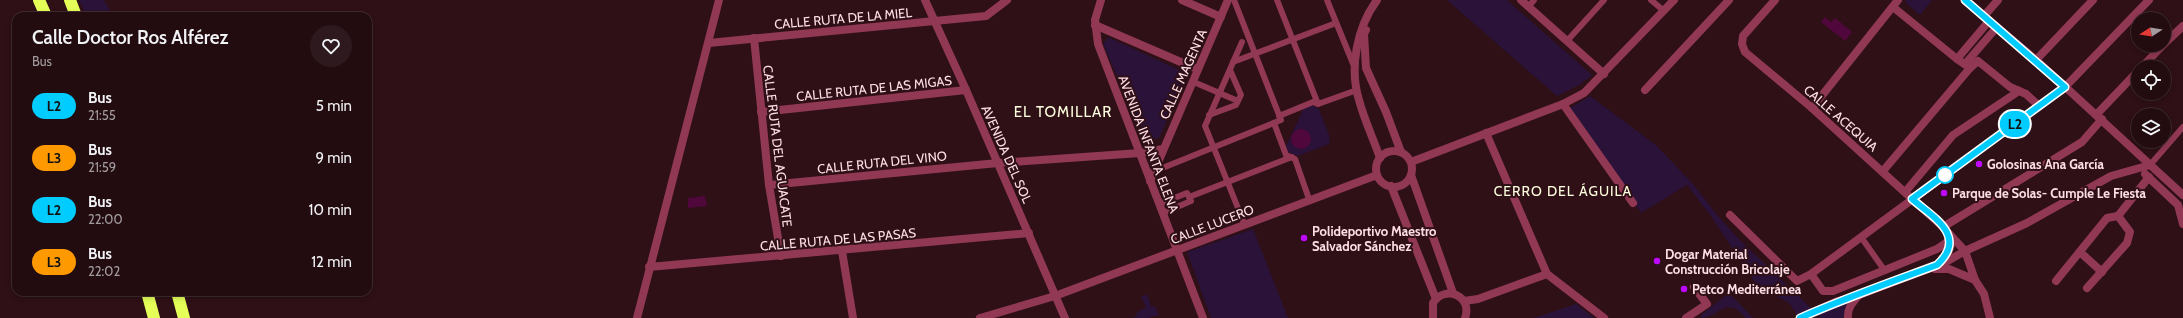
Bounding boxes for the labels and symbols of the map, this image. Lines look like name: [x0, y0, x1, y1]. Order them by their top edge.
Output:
street label: CALLE RUTA DE LA MIEL: [773, 4, 913, 32]
north arrow: [2131, 12, 2171, 52]
street label: CALLE MAGENTA: [1156, 26, 1210, 122]
street label: CALLE RUTA DEL AGUACATE: [760, 64, 796, 228]
street label: CALLE RUTA DE LAS MIGAS: [795, 72, 953, 104]
street label: AVENIDA INFANTA ELENA: [1115, 73, 1183, 215]
street label: CALLE ACEQUIA: [1801, 82, 1881, 154]
street label: AVENIDA DEL SOL: [978, 103, 1036, 206]
district label: EL TOMILLAR: [1014, 103, 1112, 121]
line badge: L2: [1997, 111, 2033, 137]
street label: CALLE RUTA DEL VINO: [816, 147, 948, 177]
place label: Golosinas Ana García: [1987, 156, 2104, 172]
marker: Golosinas Ana García: [1974, 159, 1984, 169]
unlabelled marker: [1936, 166, 1954, 184]
district label: CERRO DEL ÁGUILA: [1494, 182, 1632, 200]
place label: Parque de Solas- Cumple Le Fiesta: [1952, 185, 2146, 201]
marker: Parque de Solas- Cumple Le Fiesta: [1939, 188, 1949, 198]
street label: CALLE LUCERO: [1168, 201, 1256, 247]
place label: Polideportivo Maestro Salvador Sánchez: [1312, 223, 1437, 254]
street label: CALLE RUTA DE LAS PASAS: [759, 224, 917, 254]
marker: Polideportivo Maestro Salvador Sánchez: [1299, 233, 1309, 243]
place label: Dogar Material Construcción Bricolaje: [1665, 246, 1790, 277]
marker: Dogar Material Construcción Bricolaje: [1652, 256, 1662, 266]
place label: Petco Mediterránea: [1692, 281, 1802, 297]
marker: Petco Mediterránea: [1679, 284, 1689, 294]

